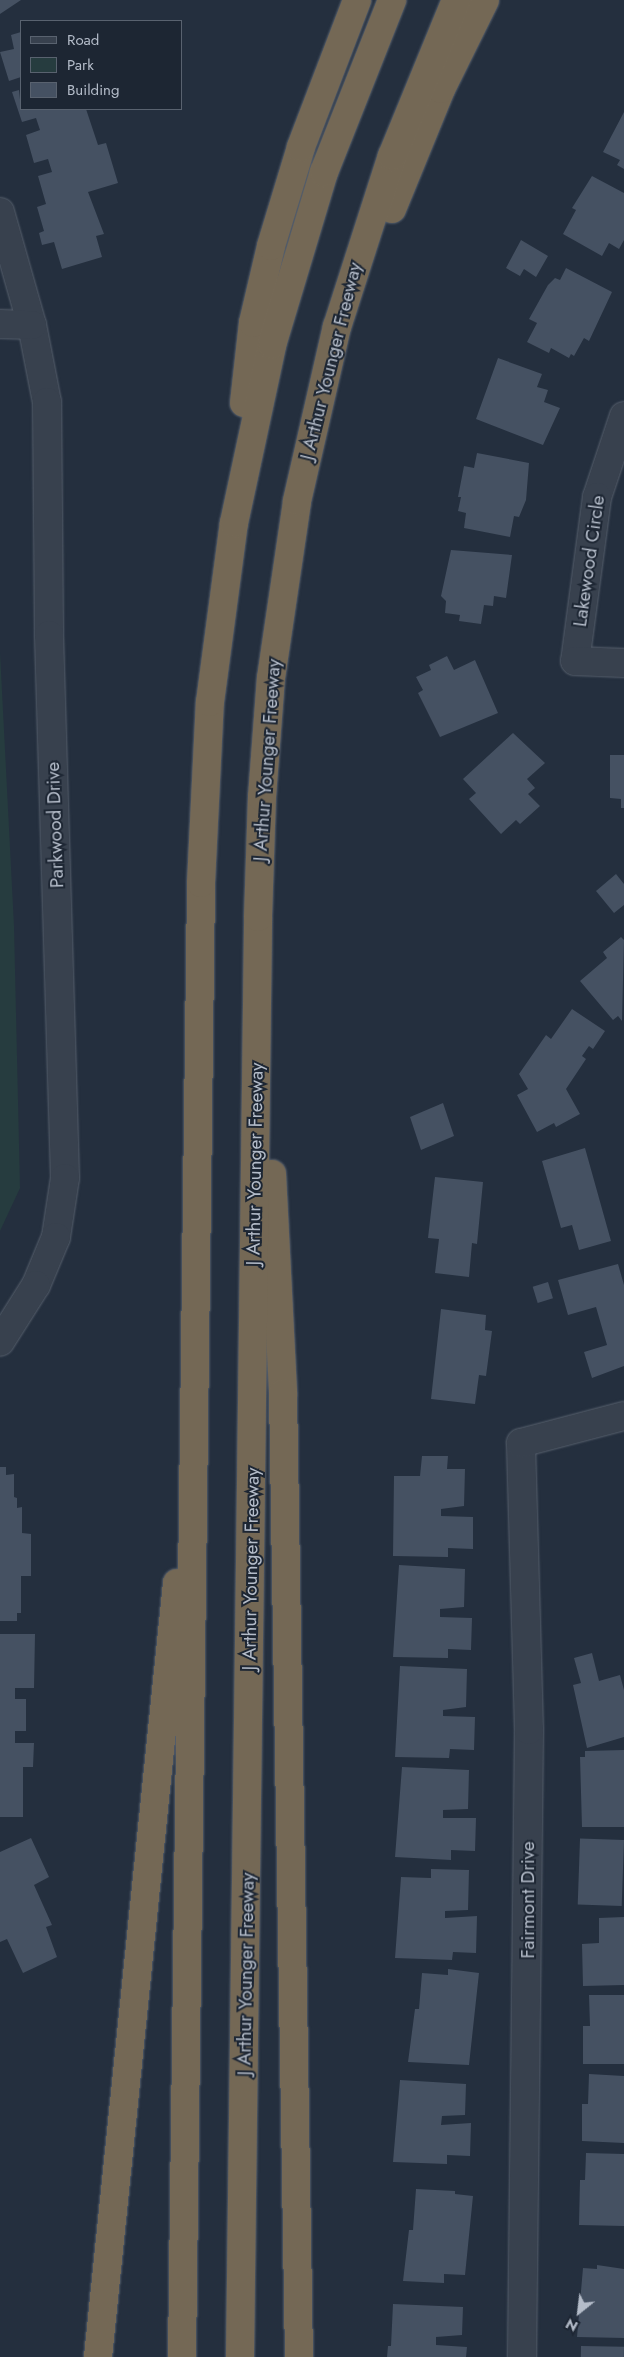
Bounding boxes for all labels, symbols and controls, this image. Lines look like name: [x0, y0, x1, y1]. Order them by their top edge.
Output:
legend: [20, 20, 182, 110]
text: Road: [67, 29, 99, 51]
text: Park: [67, 54, 94, 76]
text: Building: [67, 79, 119, 101]
street label: J Arthur Younger Freeway: [295, 260, 367, 462]
street label: Lakewood Circle: [568, 494, 610, 628]
street label: J Arthur Younger Freeway: [249, 658, 285, 862]
street label: Parkwood Drive: [41, 761, 69, 889]
street label: J Arthur Younger Freeway: [242, 1062, 268, 1266]
street label: J Arthur Younger Freeway: [238, 1467, 264, 1671]
street label: Fairmont Drive: [517, 1841, 539, 1959]
street label: J Arthur Younger Freeway: [233, 1872, 259, 2076]
north arrow: [554, 2287, 604, 2337]
text: N: [562, 2314, 581, 2337]

